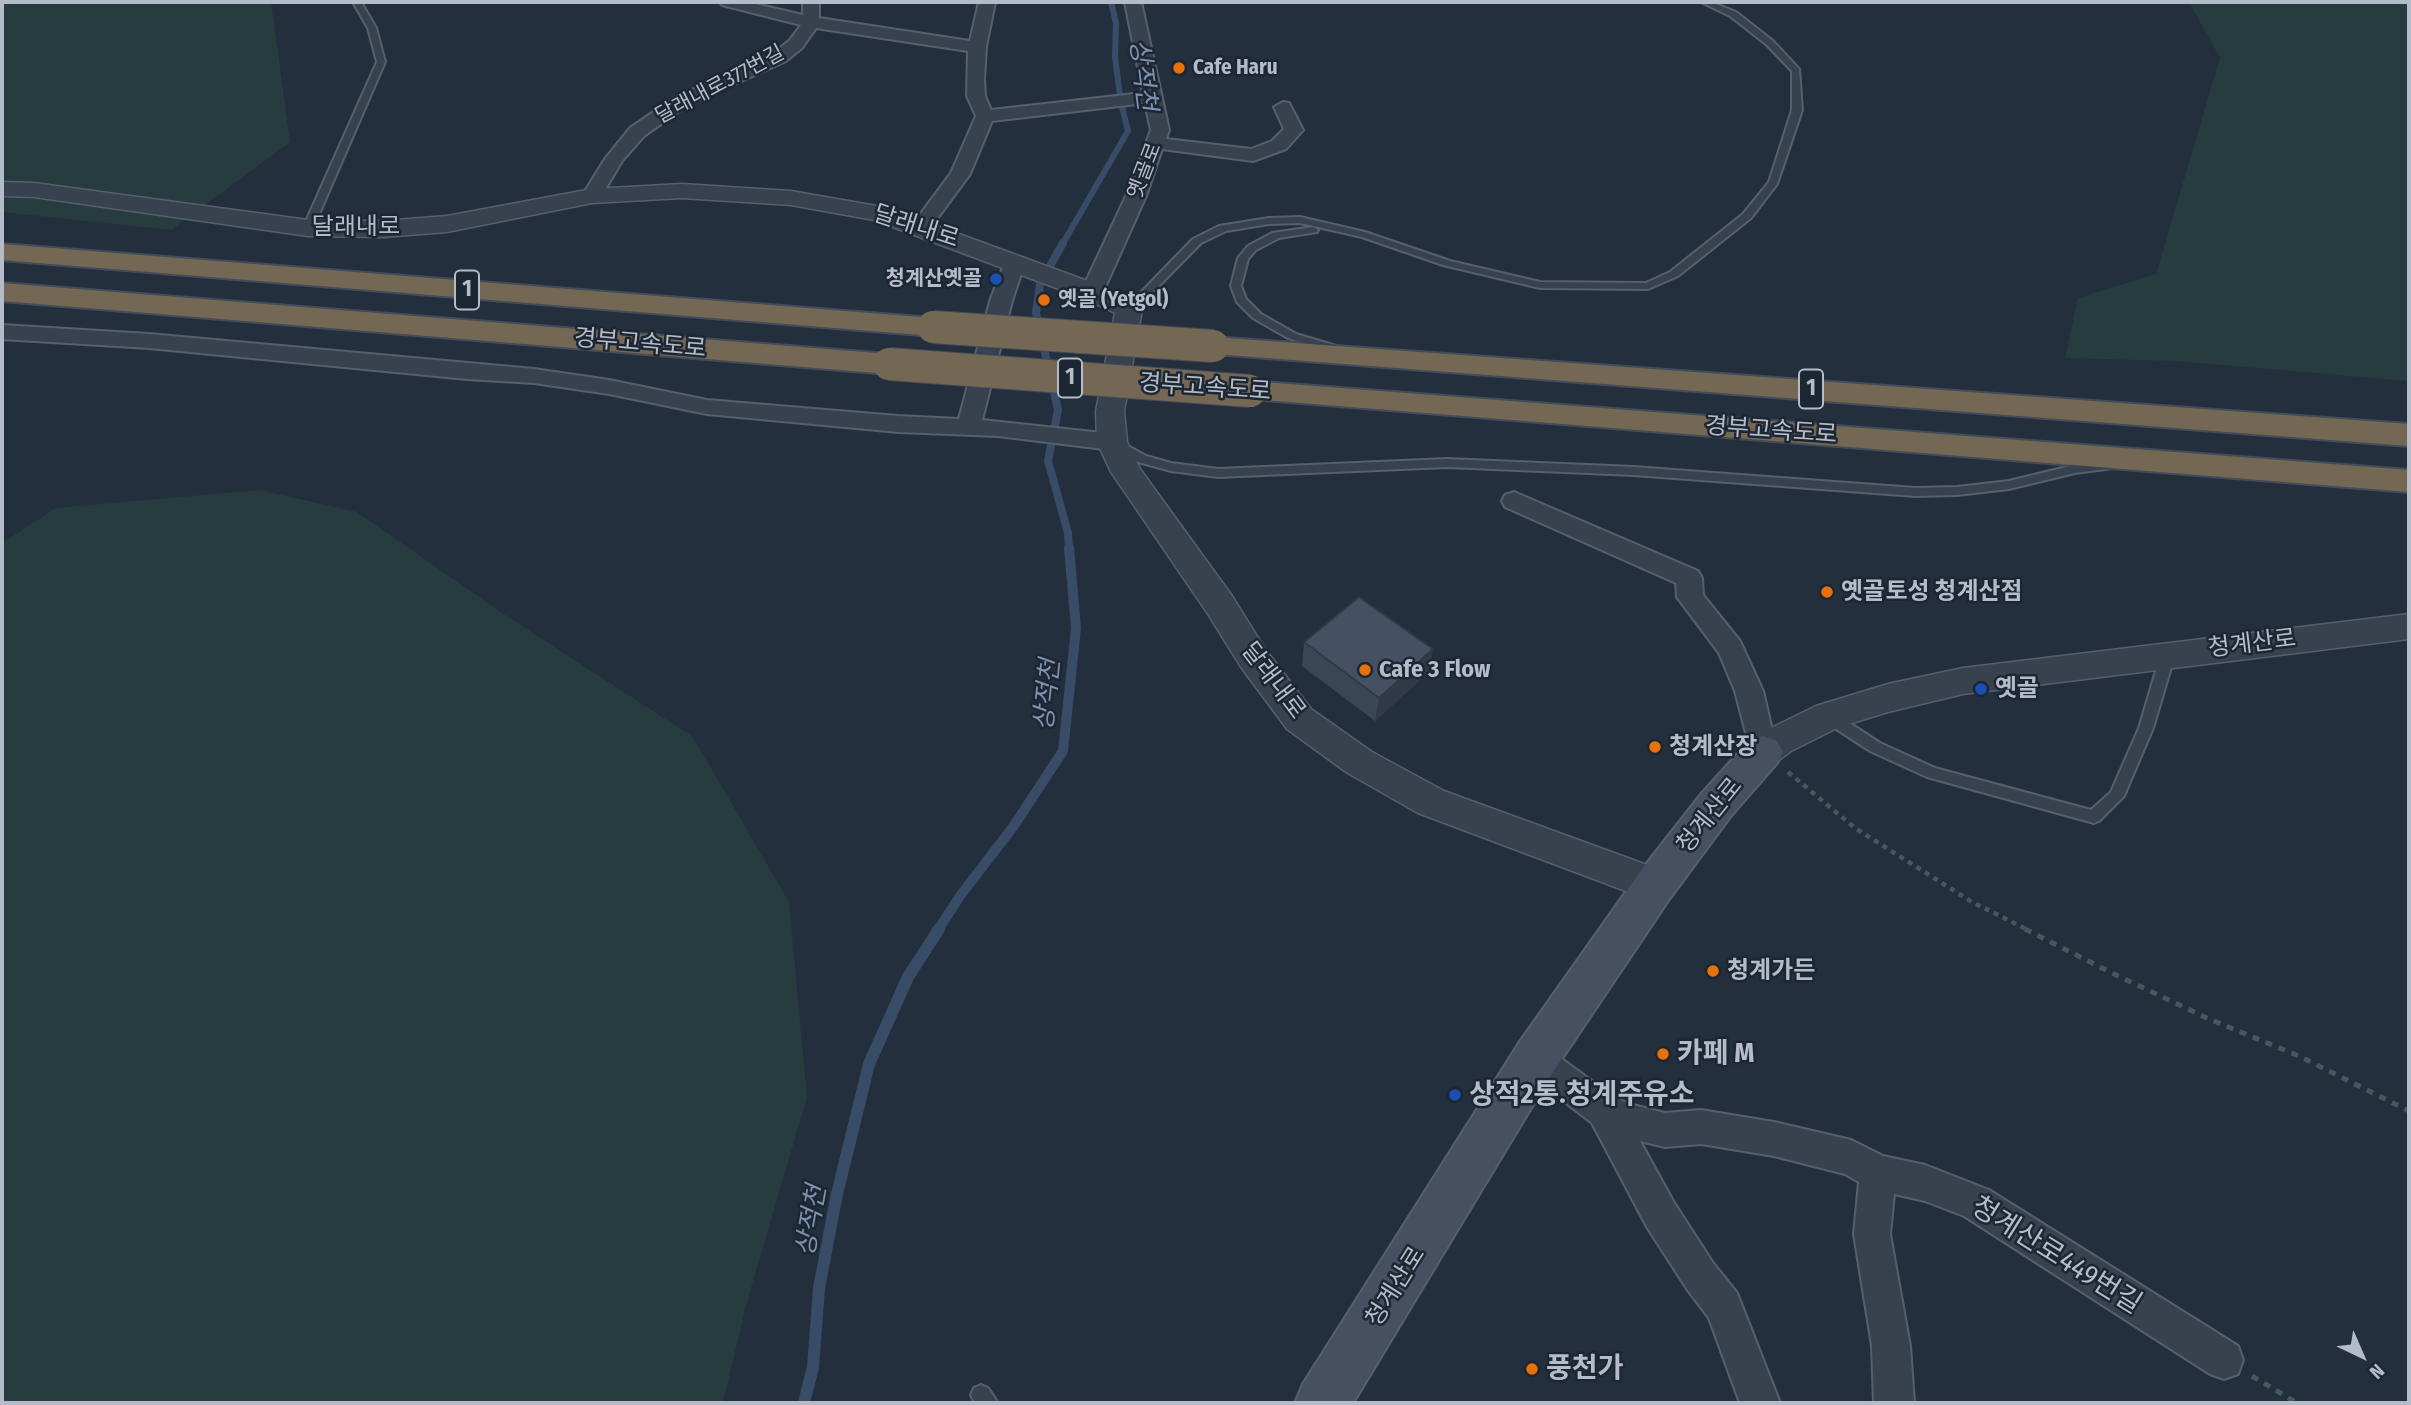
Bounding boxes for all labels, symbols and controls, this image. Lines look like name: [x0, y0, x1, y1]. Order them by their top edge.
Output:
water label: 상적천: [1122, 37, 1162, 113]
street label: 달래내로377번길: [651, 40, 789, 130]
place label: Cafe Haru: [1193, 55, 1278, 81]
marker: Cafe Haru: [1171, 60, 1187, 76]
street label: 옛골로: [1123, 139, 1167, 203]
street label: 달래내로: [870, 200, 962, 254]
street label: 달래내로: [312, 213, 400, 241]
place label: 청계산옛골: [885, 266, 982, 292]
road number: 1: [455, 270, 479, 310]
marker: 청계산옛골: [988, 271, 1004, 287]
place label: 옛골 (Yetgol): [1058, 287, 1168, 313]
marker: 옛골 (Yetgol): [1036, 292, 1052, 308]
street label: 경부고속도로: [573, 324, 707, 364]
road number: 1: [1058, 358, 1082, 398]
street label: 경부고속도로: [1138, 369, 1272, 407]
road number: 1: [1799, 370, 1823, 408]
street label: 경부고속도로: [1704, 412, 1838, 450]
place label: 옛골토성 청계산점: [1841, 578, 2023, 606]
marker: 옛골토성 청계산점: [1819, 584, 1835, 600]
street label: 청계산로: [2206, 624, 2298, 664]
street label: 달래내로: [1235, 637, 1311, 725]
place label: Cafe 3 Flow: [1379, 656, 1491, 684]
water label: 상적천: [1029, 658, 1067, 732]
marker: Cafe 3 Flow: [1357, 662, 1373, 678]
place label: 옛골: [1995, 675, 2039, 703]
marker: 옛골: [1973, 681, 1989, 697]
place label: 청계산장: [1669, 733, 1757, 761]
marker: 청계산장: [1647, 739, 1663, 755]
street label: 청계산로: [1671, 773, 1749, 859]
place label: 청계가든: [1727, 957, 1815, 985]
marker: 청계가든: [1705, 963, 1721, 979]
place label: 카페 M: [1677, 1037, 1755, 1071]
marker: 카페 M: [1655, 1046, 1671, 1062]
place label: 상적2통.청계주유소: [1469, 1078, 1694, 1112]
marker: 상적2통.청계주유소: [1447, 1087, 1463, 1103]
water label: 상적천: [790, 1183, 834, 1259]
street label: 청계산로449번길: [1965, 1190, 2147, 1322]
street label: 청계산로: [1360, 1242, 1432, 1332]
north arrow: [2327, 1321, 2397, 1391]
place label: 풍천가: [1546, 1352, 1623, 1386]
text: N: [2365, 1359, 2389, 1384]
marker: 풍천가: [1524, 1361, 1540, 1377]

